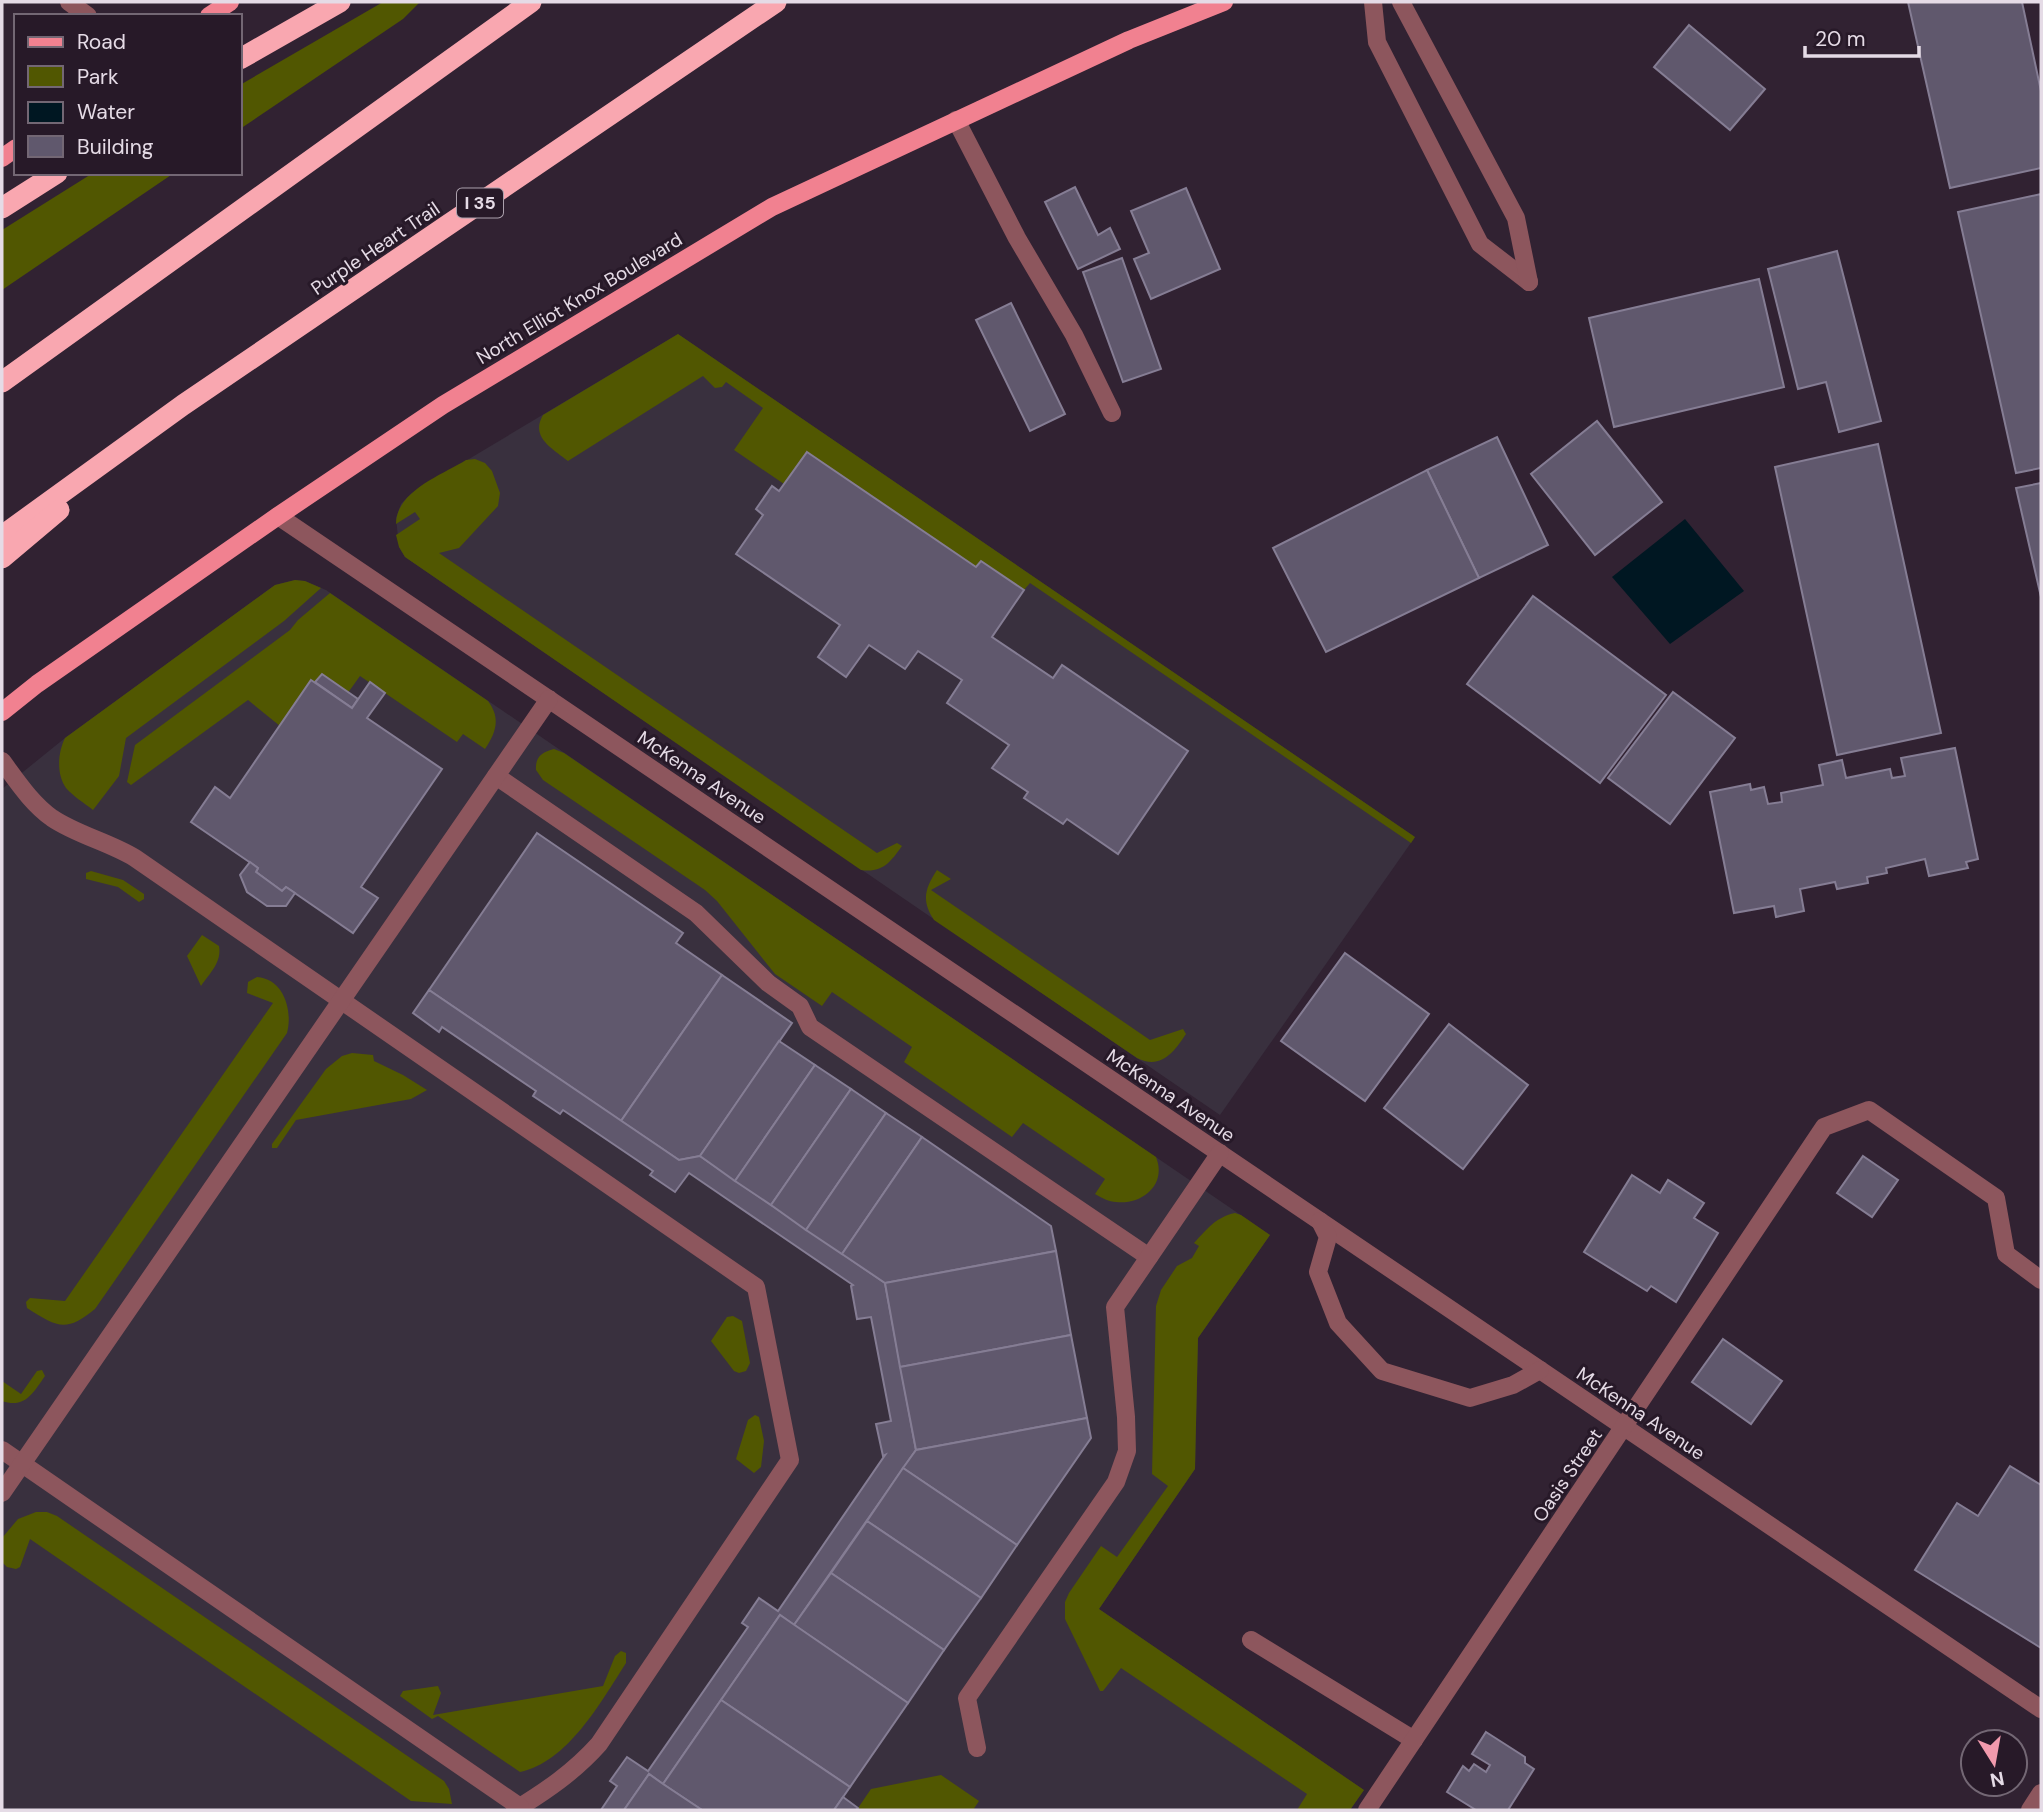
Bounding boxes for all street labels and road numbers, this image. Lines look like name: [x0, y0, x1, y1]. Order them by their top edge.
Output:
road number: I 35: [457, 188, 503, 218]
street label: Purple Heart Trail: [306, 196, 445, 301]
street label: North Elliot Knox Boulevard: [472, 227, 687, 370]
street label: McKenna Avenue: [633, 725, 771, 830]
street label: McKenna Avenue: [1102, 1043, 1240, 1148]
street label: McKenna Avenue: [1572, 1361, 1710, 1466]
street label: Oasis Street: [1527, 1424, 1608, 1527]

